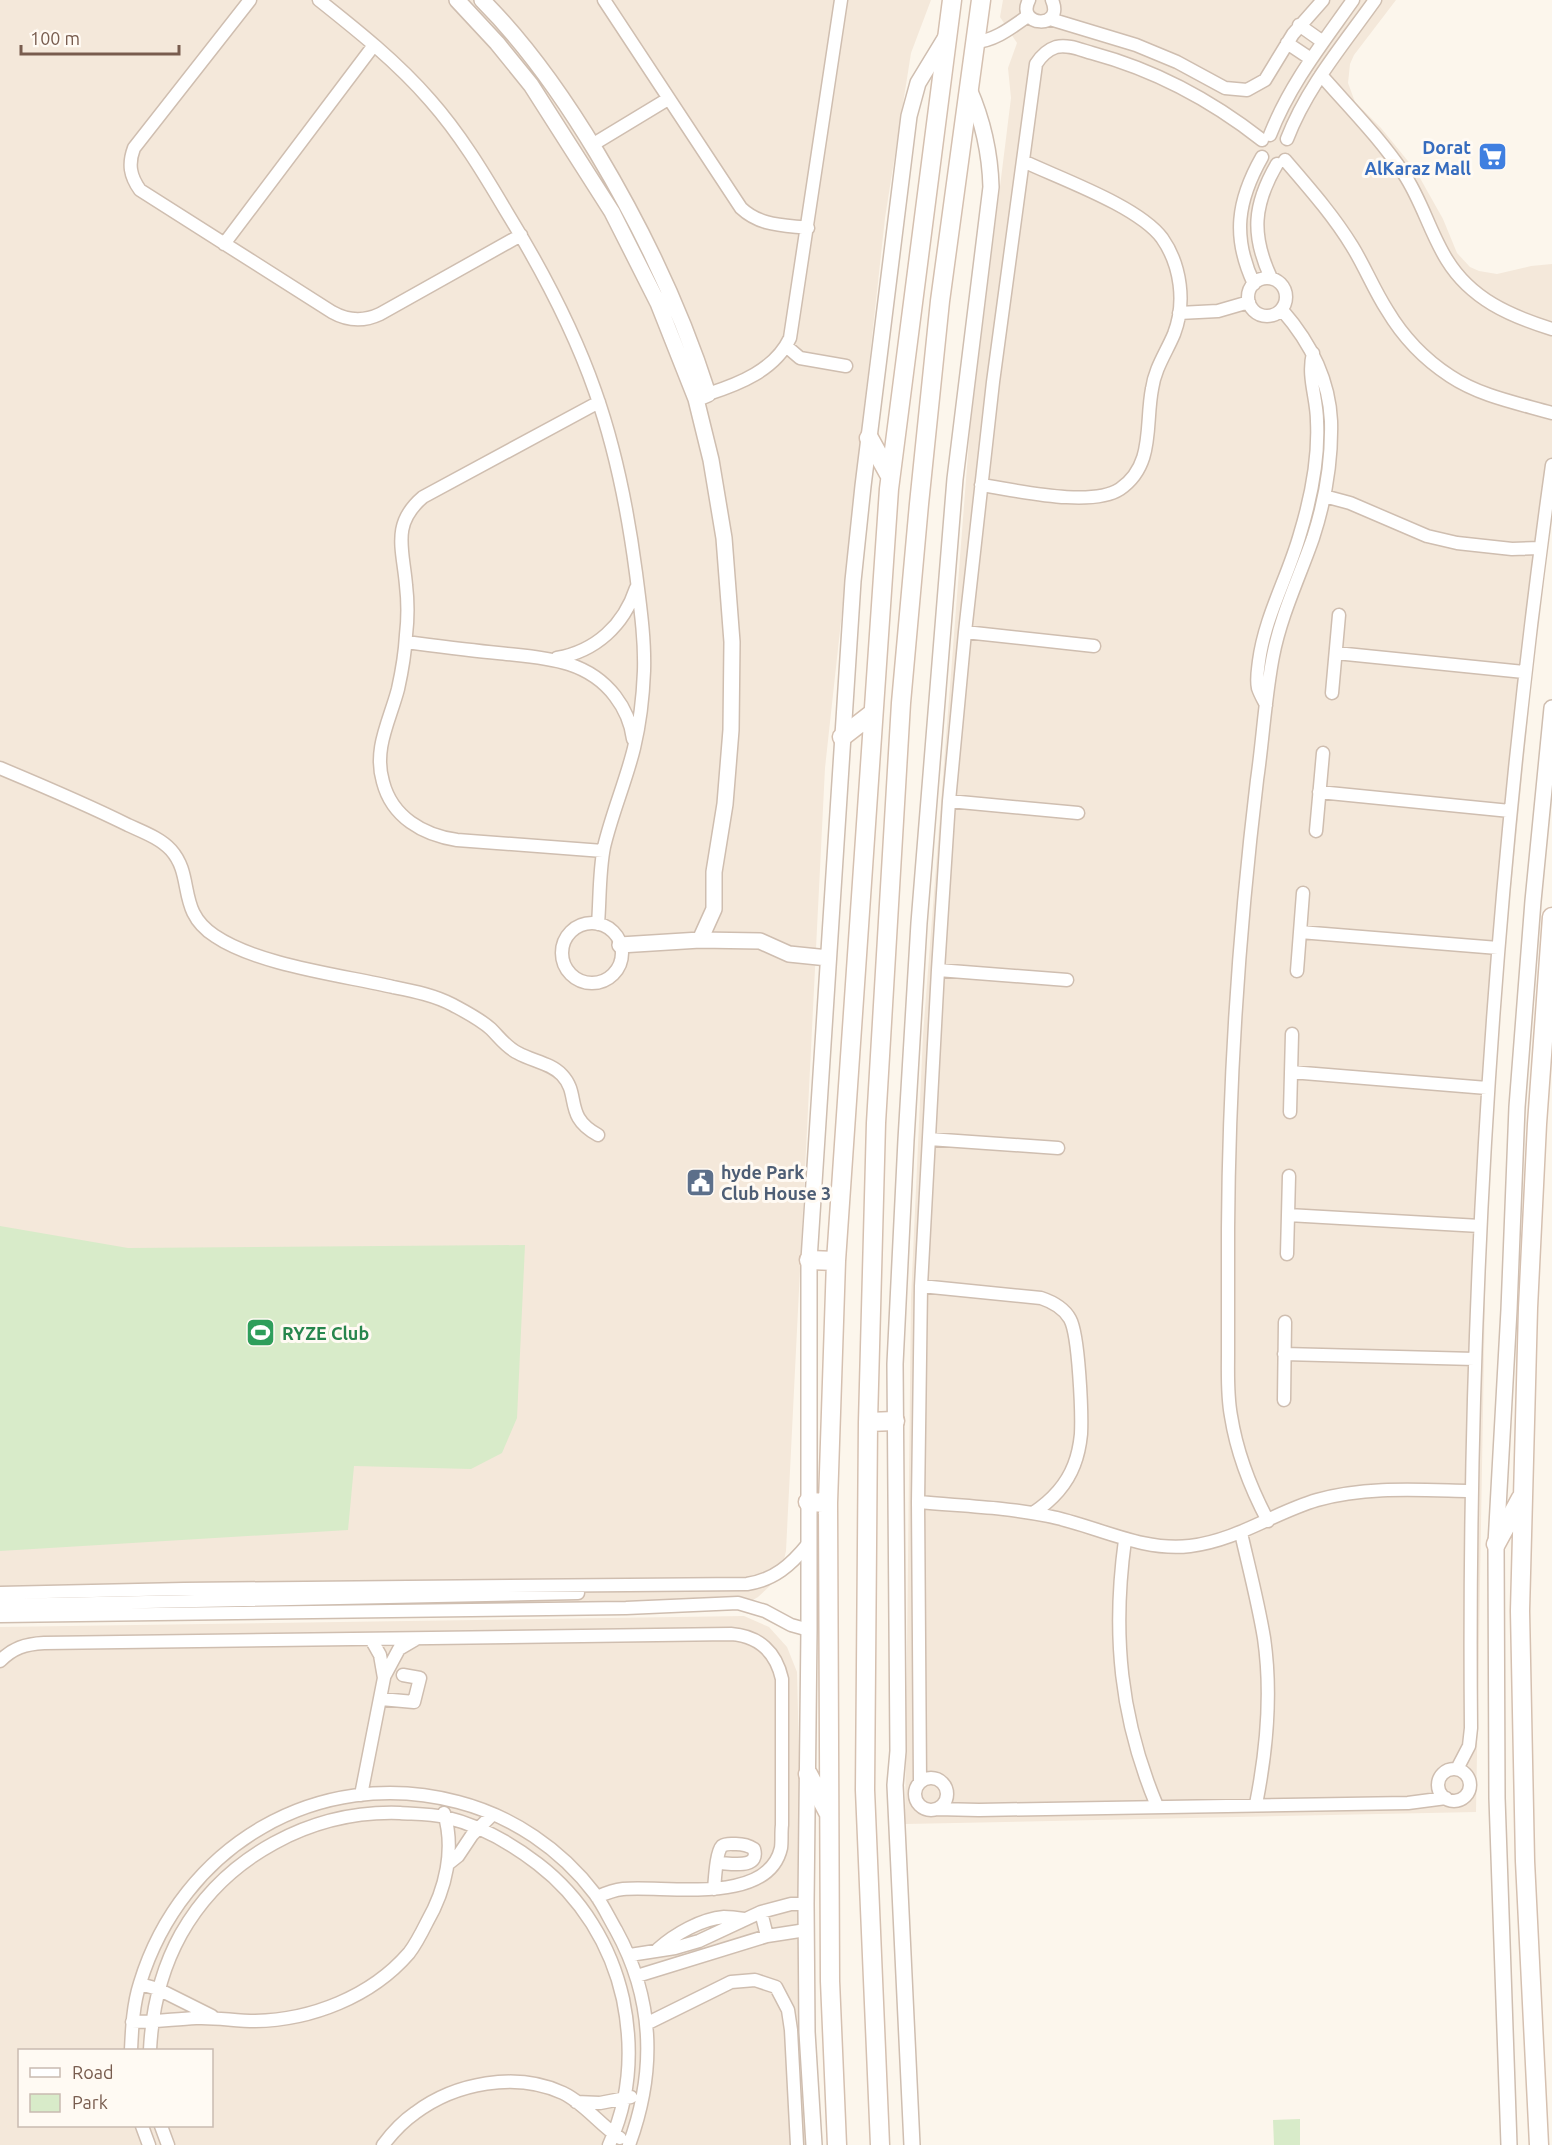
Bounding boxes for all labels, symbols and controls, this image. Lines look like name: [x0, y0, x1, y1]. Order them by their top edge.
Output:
scale bar: [21, 18, 178, 56]
text: 100 m: [30, 28, 80, 48]
place label: Dorat AlKaraz Mall: [1364, 137, 1472, 178]
supermarket icon: Dorat AlKaraz Mall: [1476, 141, 1508, 173]
place label: hyde Park Club House 3: [721, 1162, 831, 1203]
public building icon: hyde Park Club House 3: [684, 1166, 716, 1198]
sports icon: RYZE Club: [245, 1317, 277, 1349]
place label: RYZE Club: [282, 1323, 369, 1343]
legend: [18, 2049, 213, 2127]
text: Road: [72, 2062, 114, 2082]
text: Park: [72, 2092, 108, 2112]

